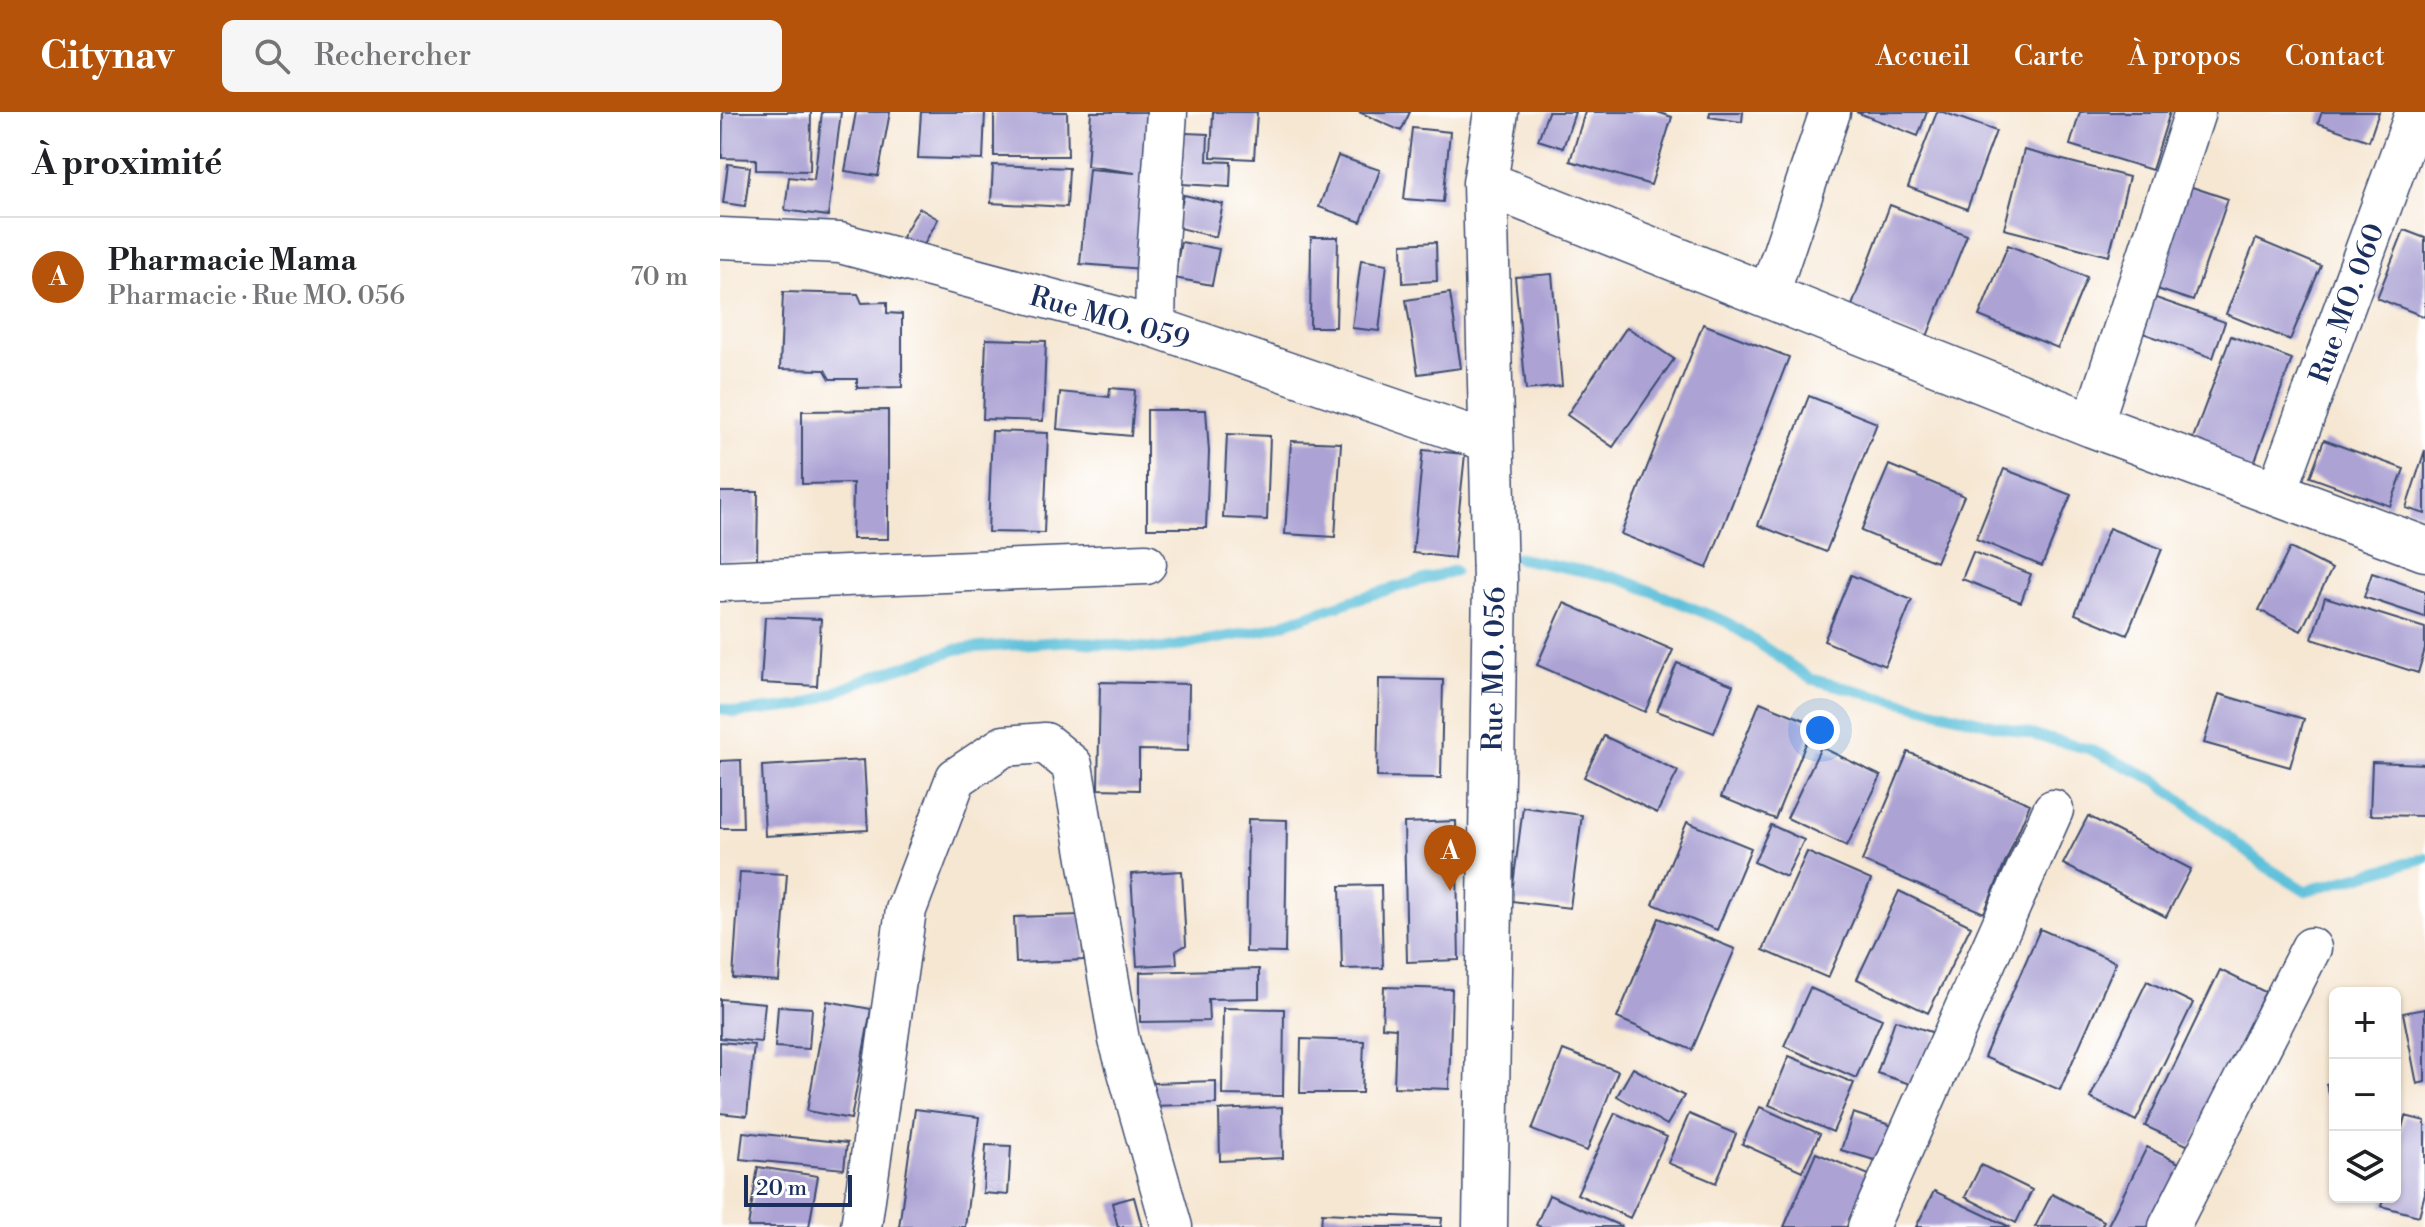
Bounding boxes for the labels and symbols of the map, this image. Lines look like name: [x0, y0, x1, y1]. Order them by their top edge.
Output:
street label: Rue MO. 060: [2302, 219, 2393, 388]
street label: Rue MO. 059: [1026, 279, 1194, 358]
street label: Rue MO. 056: [1476, 586, 1513, 752]
your location: [1800, 710, 1840, 750]
pin: A: [1424, 825, 1476, 891]
scale bar: [744, 1171, 852, 1207]

